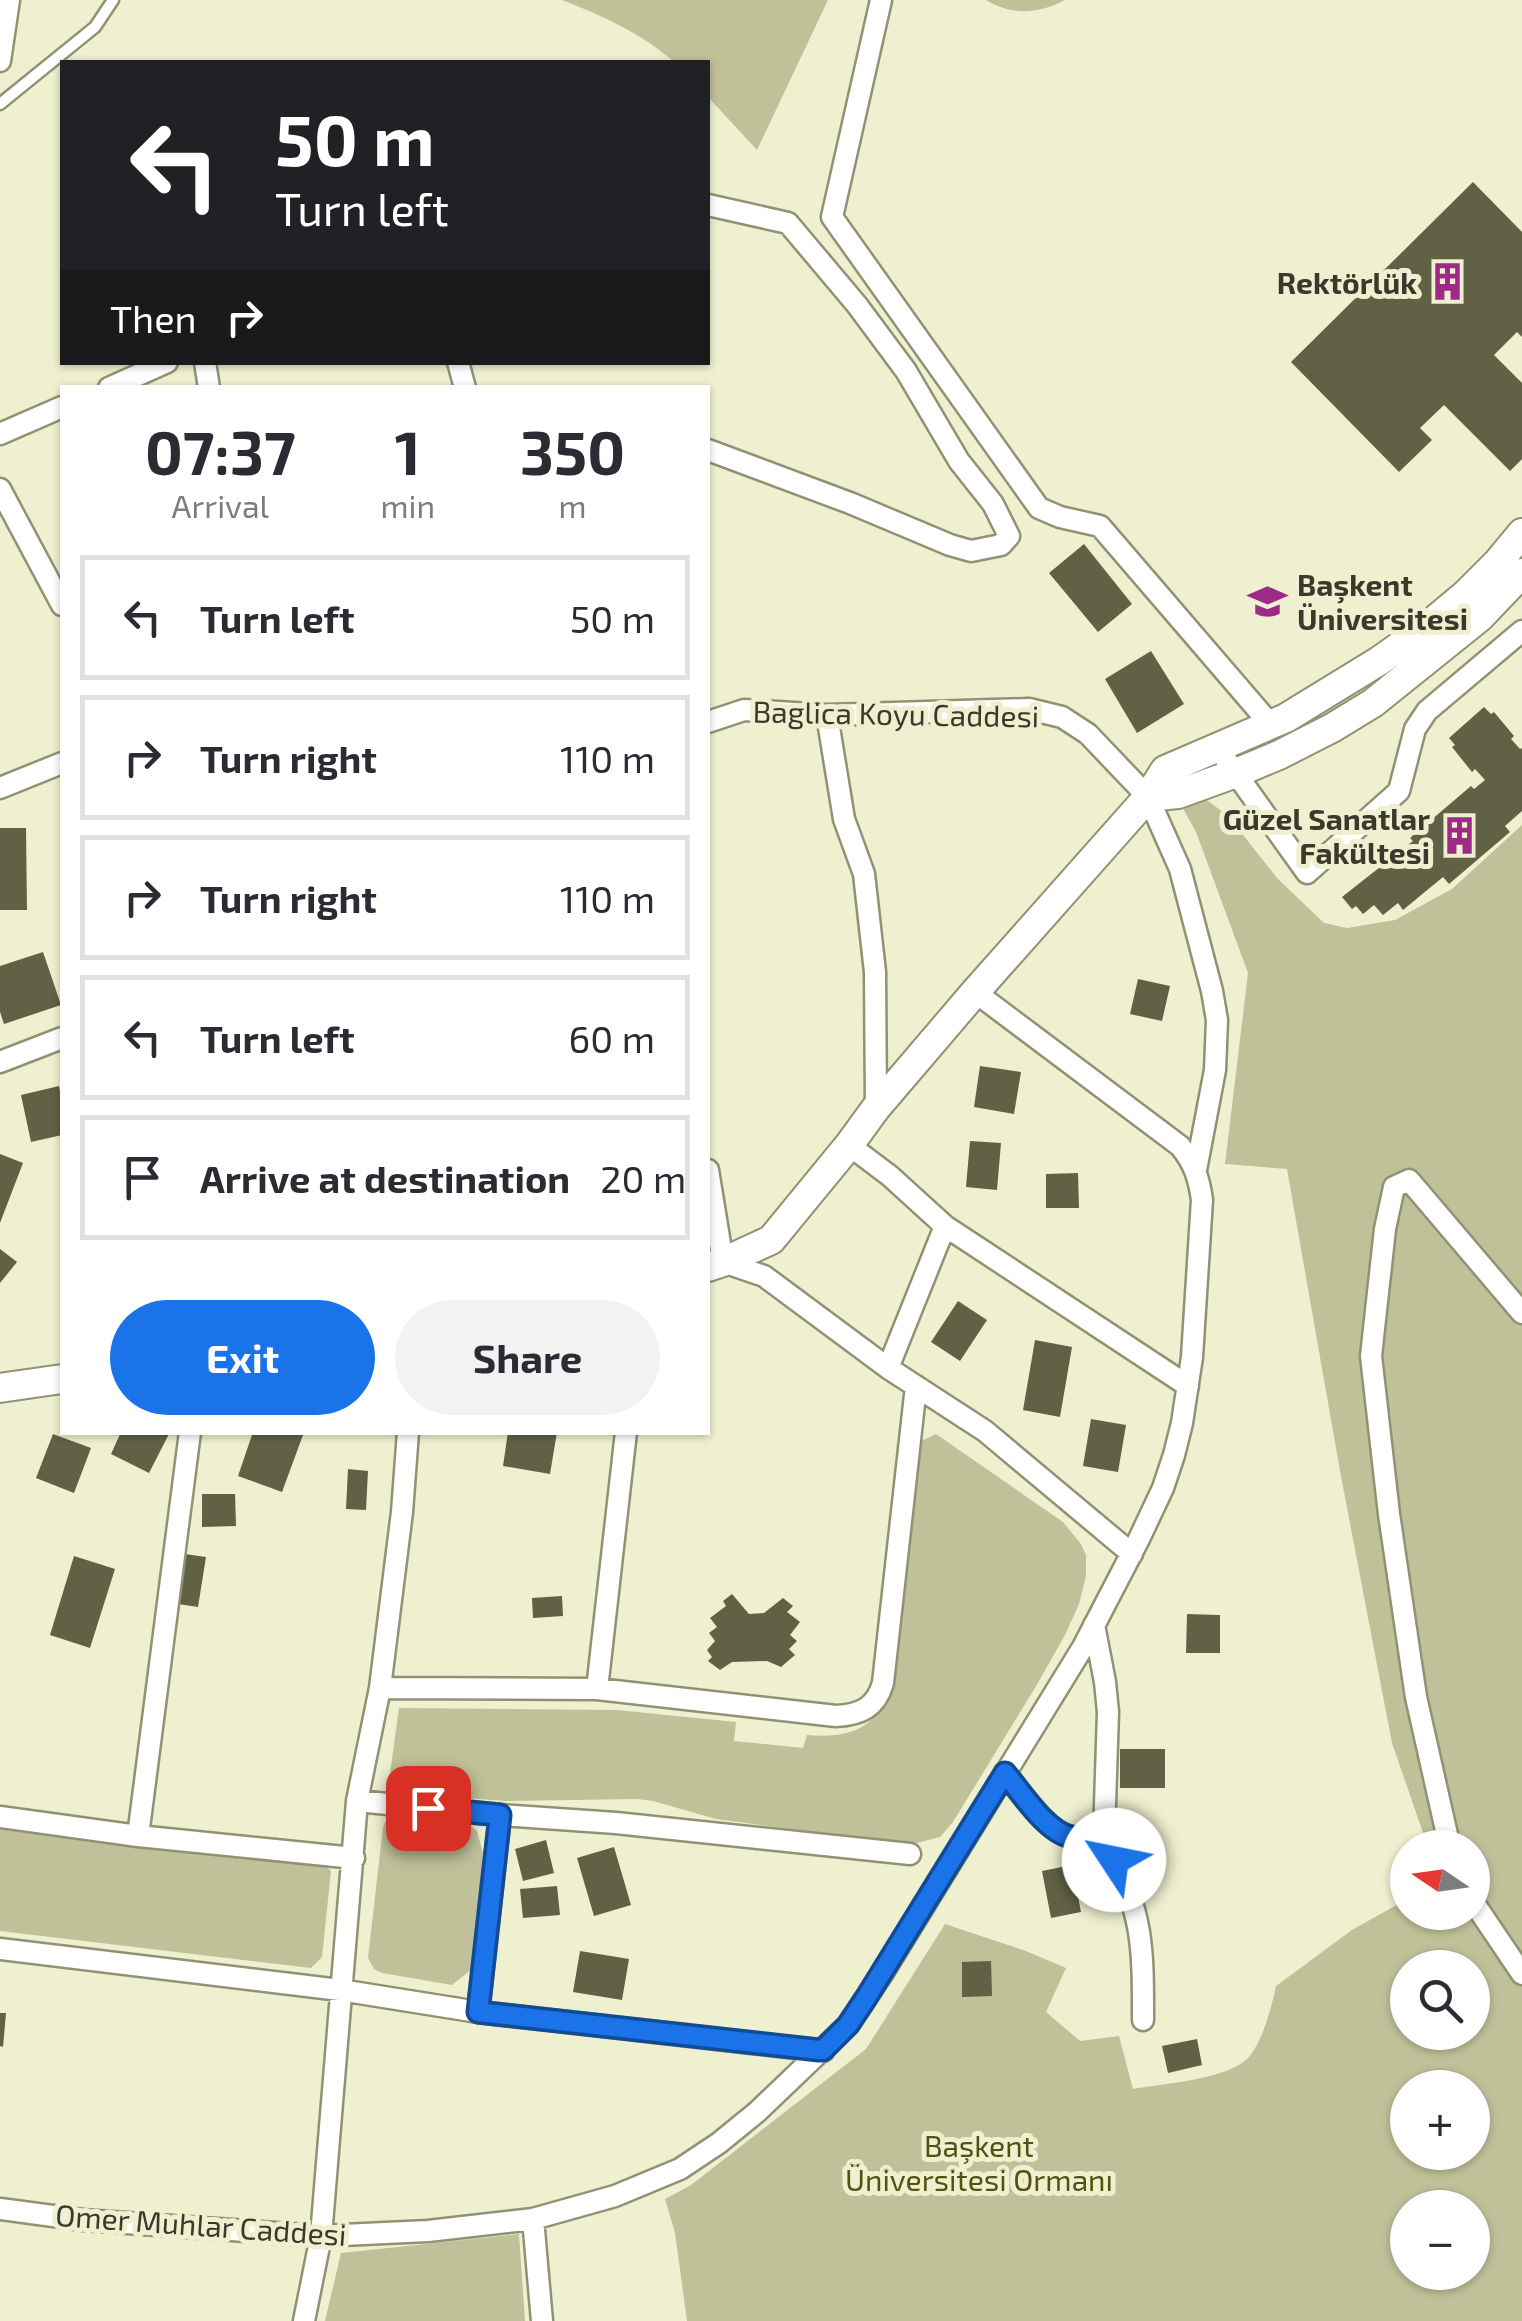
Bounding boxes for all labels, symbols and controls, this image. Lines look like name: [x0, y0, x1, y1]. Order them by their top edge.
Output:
text: 50 m: [275, 96, 435, 180]
icon: left: [110, 100, 240, 230]
text: Turn left: [275, 181, 449, 235]
building icon: Rektörlük: [1426, 261, 1468, 303]
place label: Rektörlük: [1277, 264, 1417, 300]
icon: right: [217, 290, 272, 345]
text: Then: [110, 295, 197, 341]
text: 07:37: [145, 415, 296, 487]
text: 1: [395, 415, 421, 487]
text: 350: [520, 415, 625, 487]
text: Arrival: [172, 486, 269, 524]
text: min: [381, 486, 435, 524]
text: m: [559, 486, 587, 524]
place label: Başkent Üniversitesi: [1297, 566, 1468, 636]
school or university icon: Başkent Üniversitesi: [1246, 580, 1288, 622]
icon: left: [115, 590, 170, 645]
text: Turn left: [200, 595, 355, 641]
text: 50 m: [570, 595, 655, 641]
street label: Baglica Koyu Caddesi: [752, 693, 1040, 733]
icon: right: [115, 730, 170, 785]
text: Turn right: [200, 735, 377, 781]
text: 110 m: [560, 735, 655, 781]
place label: Güzel Sanatlar Fakültesi: [1223, 800, 1430, 870]
building icon: Güzel Sanatlar Fakültesi: [1439, 814, 1481, 856]
icon: right: [115, 870, 170, 925]
text: Turn right: [200, 875, 377, 921]
text: 110 m: [560, 875, 655, 921]
icon: left: [115, 1010, 170, 1065]
text: Turn left: [200, 1015, 355, 1061]
text: 60 m: [569, 1015, 655, 1061]
icon: arrive: [115, 1150, 170, 1205]
text: Arrive at destination: [200, 1155, 570, 1201]
text: 20 m: [600, 1155, 686, 1201]
button: Exit: [110, 1300, 375, 1415]
button: Share: [395, 1300, 660, 1415]
pin: [386, 1766, 471, 1851]
icon: arrive: [401, 1781, 456, 1836]
position arrow: [1062, 1808, 1166, 1912]
north arrow: [1390, 1830, 1490, 1930]
map controls: [1390, 1830, 1490, 2290]
button: search: [1390, 1950, 1490, 2050]
button: +: [1390, 2070, 1490, 2170]
park label: Başkent Üniversitesi Ormanı: [845, 2127, 1113, 2197]
button: −: [1390, 2190, 1490, 2290]
street label: Omer Muhlar Caddesi: [54, 2196, 348, 2252]

